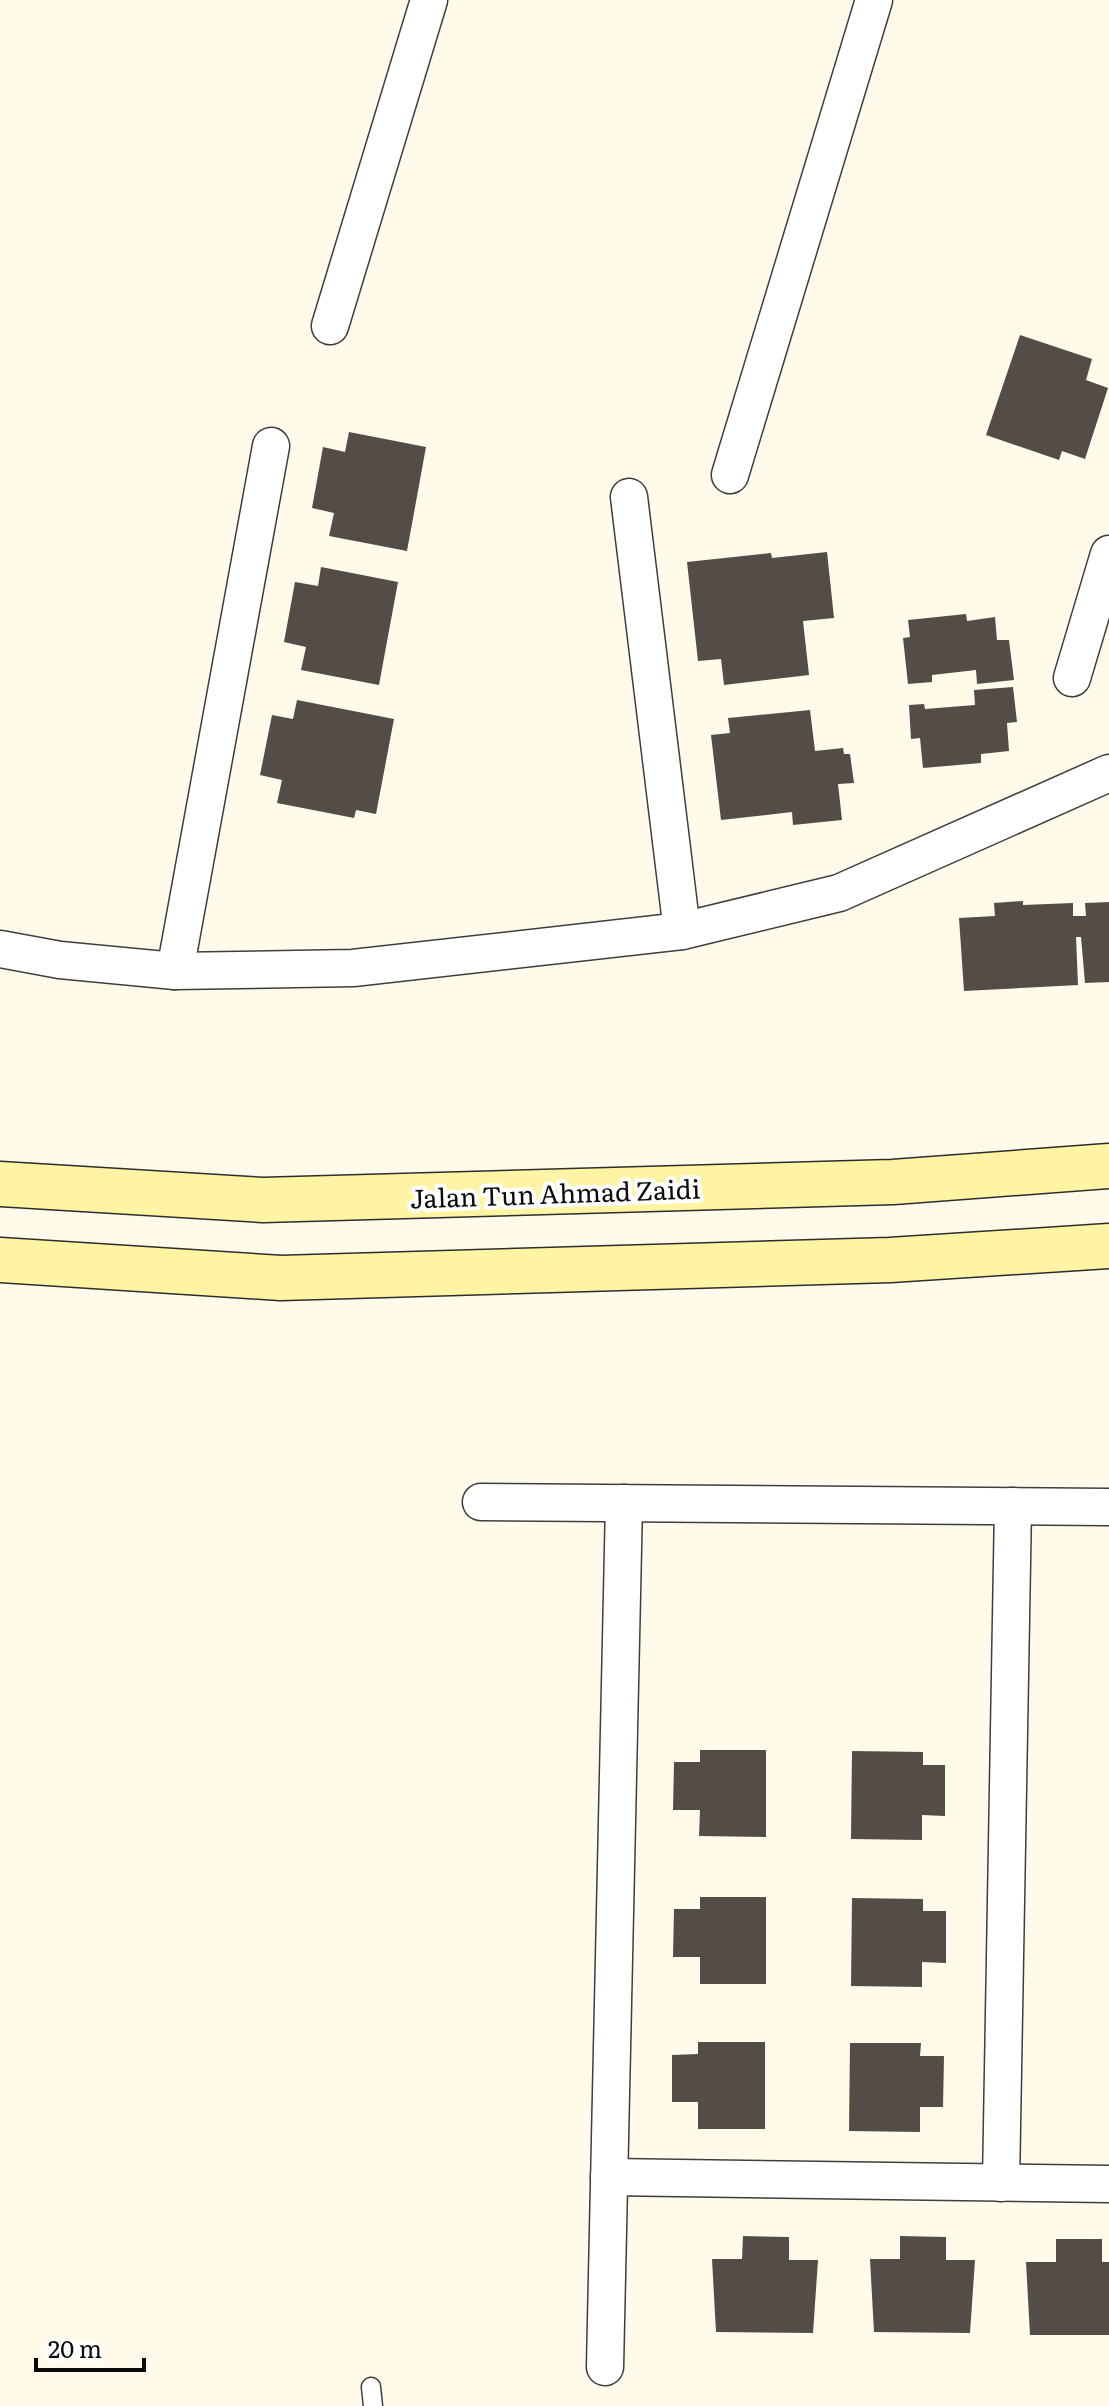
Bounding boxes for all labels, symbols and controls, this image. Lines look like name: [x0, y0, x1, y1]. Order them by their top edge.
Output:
street label: Jalan Tun Ahmad Zaidi: [409, 1167, 701, 1217]
scale bar: [36, 2322, 144, 2372]
text: 20 m: [48, 2330, 102, 2365]

